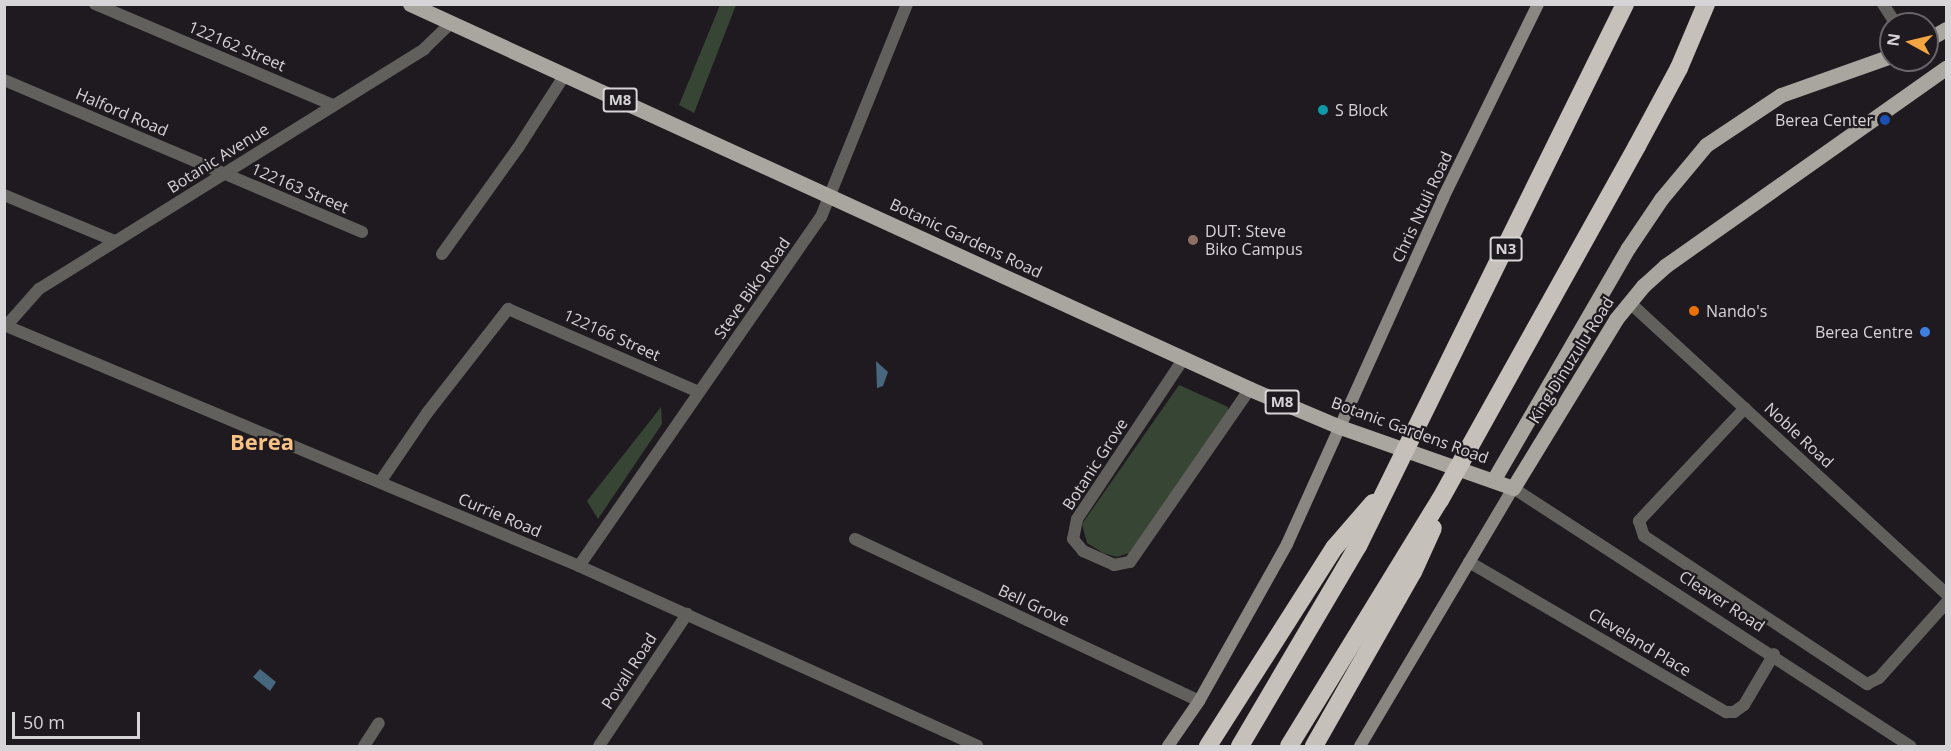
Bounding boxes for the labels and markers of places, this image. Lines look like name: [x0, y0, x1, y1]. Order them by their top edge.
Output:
place label: S Block: [1335, 100, 1388, 120]
marker: S Block: [1316, 103, 1330, 117]
place label: Berea Center: [1775, 110, 1873, 130]
marker: Berea Center: [1878, 113, 1892, 127]
place label: DUT: Steve Biko Campus: [1205, 221, 1303, 259]
marker: DUT: Steve Biko Campus: [1186, 233, 1200, 247]
place label: Nando's: [1706, 301, 1767, 321]
marker: Nando's: [1687, 304, 1701, 318]
place label: Berea Centre: [1815, 322, 1913, 342]
marker: Berea Centre: [1918, 325, 1932, 339]

